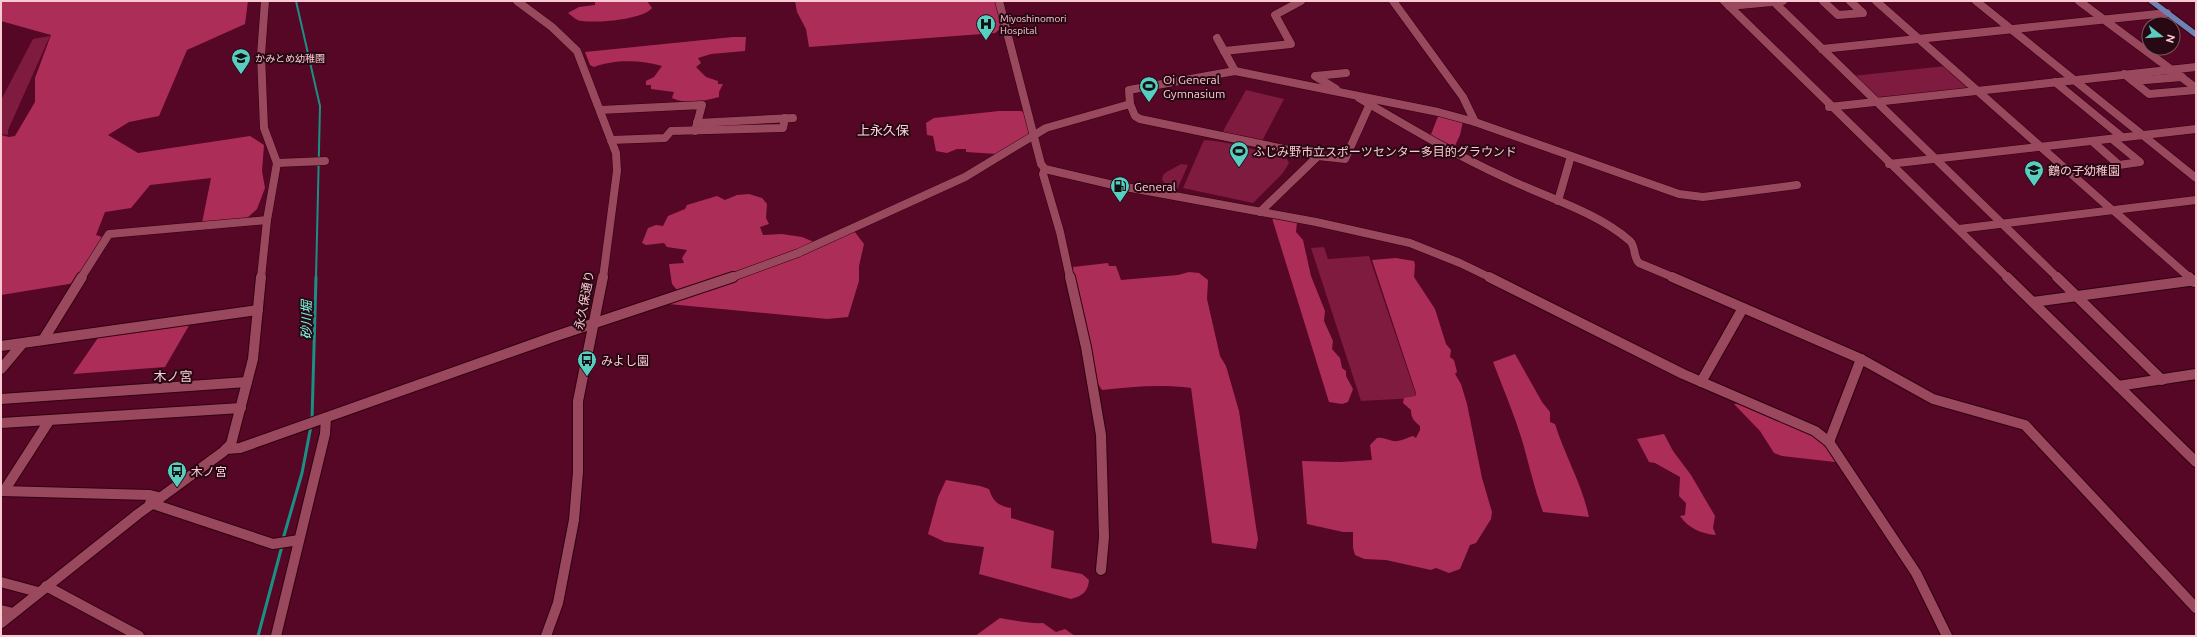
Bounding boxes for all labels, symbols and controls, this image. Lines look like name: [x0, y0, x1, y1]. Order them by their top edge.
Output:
hospital icon: Miyoshinomori Hospital: [975, 13, 997, 41]
place label: Miyoshinomori Hospital: [1000, 13, 1067, 36]
north arrow: [2141, 16, 2181, 56]
text: N: [2164, 33, 2178, 45]
school or university icon: かみとめ幼稚園: [230, 47, 252, 75]
place label: かみとめ幼稚園: [255, 53, 325, 64]
place label: Oi General Gymnasium: [1163, 73, 1225, 100]
sports icon: Oi General Gymnasium: [1138, 75, 1160, 103]
district label: 上永久保: [857, 123, 909, 137]
sports icon: ふじみ野市⽴スポーツセンター多⽬的グラウンド: [1228, 140, 1250, 168]
place label: ふじみ野市⽴スポーツセンター多⽬的グラウンド: [1253, 145, 1517, 158]
school or university icon: 鶴の子幼稚園: [2023, 159, 2045, 187]
place label: 鶴の子幼稚園: [2048, 164, 2120, 177]
fuel station icon: General: [1109, 175, 1131, 203]
place label: General: [1134, 180, 1176, 193]
street label: 永久保通り: [572, 269, 596, 331]
water label: 砂川堀: [299, 298, 313, 340]
bus stop icon: みよし園: [576, 349, 598, 377]
place label: みよし園: [601, 354, 649, 367]
district label: 木ノ宮: [153, 369, 193, 383]
bus stop icon: 木ノ宮: [166, 460, 188, 488]
place label: 木ノ宮: [191, 465, 227, 478]

